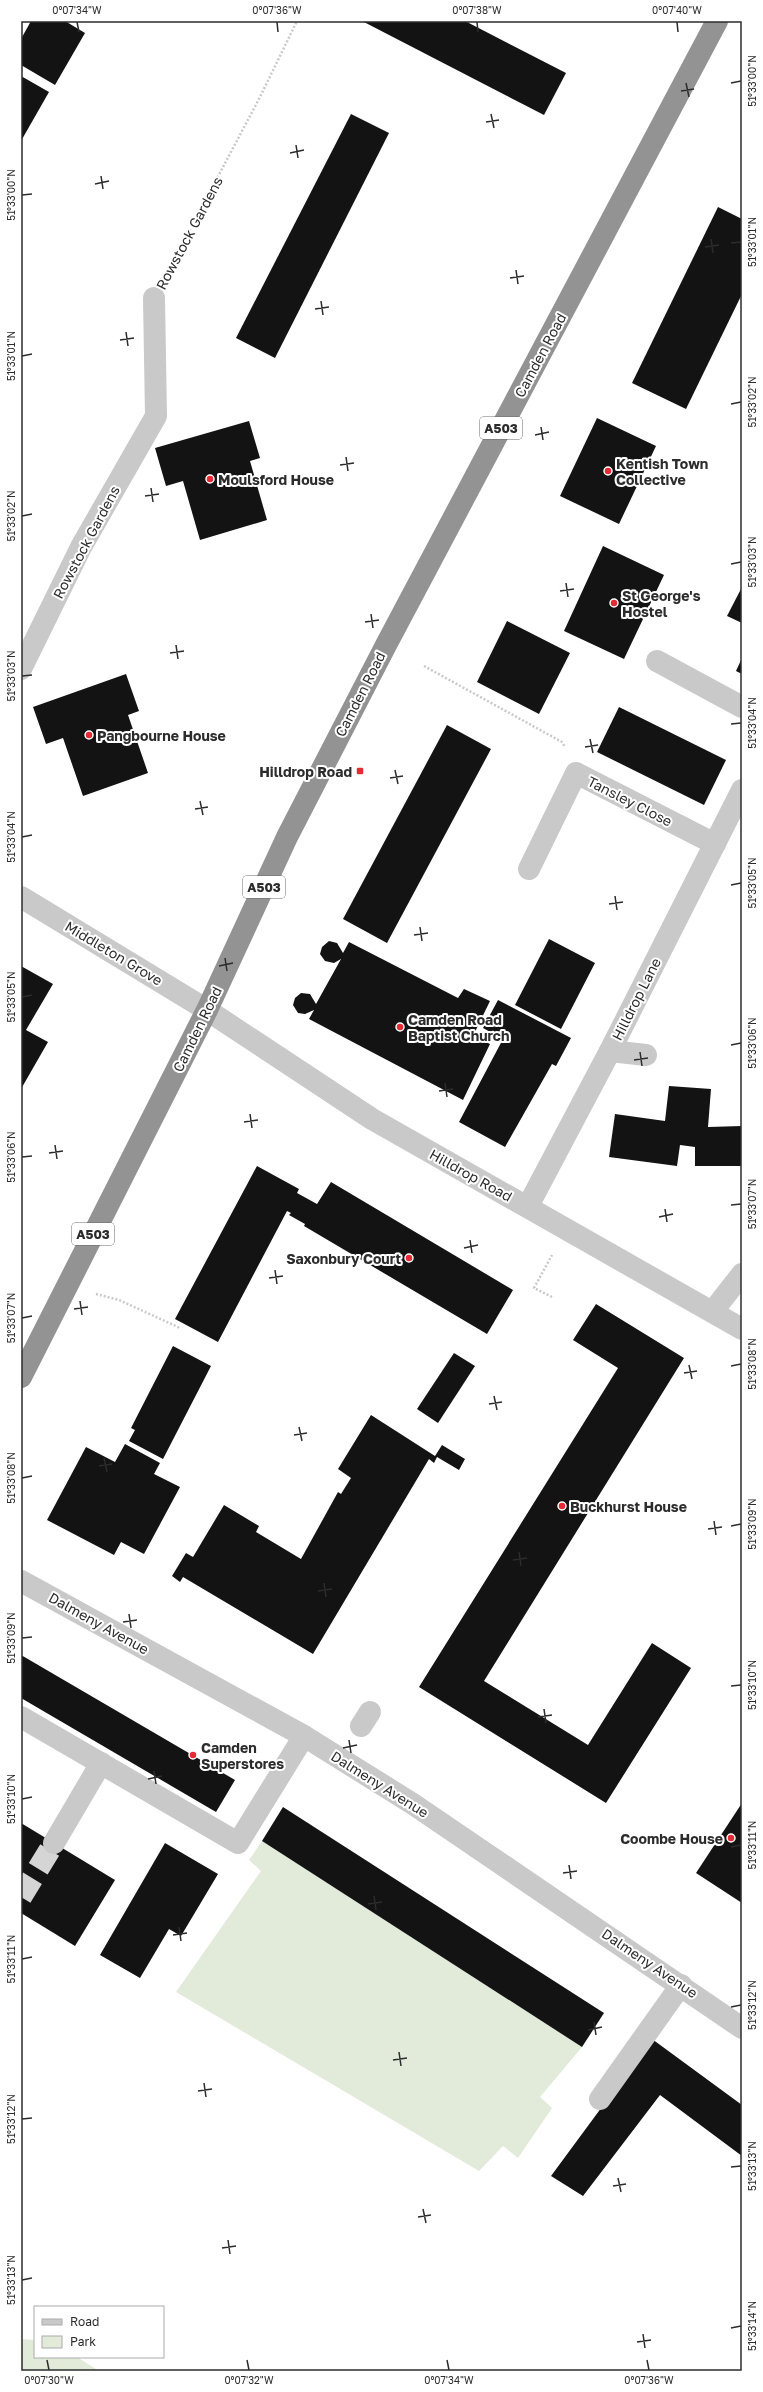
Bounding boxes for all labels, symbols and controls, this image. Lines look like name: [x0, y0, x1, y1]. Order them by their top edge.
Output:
text: 0°07'34"W: [52, 4, 102, 16]
text: 0°07'36"W: [252, 4, 302, 16]
text: 0°07'38"W: [452, 4, 502, 16]
text: 0°07'40"W: [652, 4, 702, 16]
text: 51°33'00"N: [746, 55, 758, 107]
text: 51°33'00"N: [5, 169, 17, 221]
street label: Rowstock Gardens: [152, 174, 226, 292]
text: 51°33'01"N: [746, 217, 758, 267]
street label: Camden Road: [511, 310, 569, 400]
text: 51°33'01"N: [5, 331, 17, 381]
text: 51°33'02"N: [746, 376, 758, 428]
road number: A503: [480, 417, 522, 439]
place label: Kentish Town Collective: [616, 455, 708, 488]
marker: Kentish Town Collective: [603, 466, 613, 476]
place label: Moulsford House: [218, 471, 334, 488]
marker: Moulsford House: [205, 474, 215, 484]
street label: Rowstock Gardens: [49, 483, 123, 601]
text: 51°33'02"N: [5, 490, 17, 542]
text: 51°33'03"N: [746, 536, 758, 588]
place label: St George's Hostel: [622, 587, 701, 620]
marker: St George's Hostel: [609, 598, 619, 608]
street label: Camden Road: [331, 649, 389, 739]
text: 51°33'03"N: [5, 650, 17, 702]
text: 51°33'04"N: [746, 697, 758, 749]
place label: Pangbourne House: [97, 727, 226, 744]
marker: Pangbourne House: [84, 730, 94, 740]
place label: Hilldrop Road: [259, 763, 352, 780]
marker: Hilldrop Road: [355, 766, 365, 776]
street label: Tansley Close: [585, 772, 675, 830]
text: 51°33'04"N: [5, 811, 17, 863]
text: 51°33'05"N: [746, 857, 758, 909]
road number: A503: [243, 876, 285, 898]
street label: Middleton Grove: [62, 917, 166, 989]
street label: Hilldrop Lane: [608, 955, 664, 1043]
text: 51°33'05"N: [5, 971, 17, 1023]
street label: Camden Road: [169, 983, 225, 1075]
place label: Camden Road Baptist Church: [408, 1011, 509, 1044]
text: 51°33'06"N: [746, 1017, 758, 1069]
marker: Camden Road Baptist Church: [395, 1022, 405, 1032]
text: 51°33'06"N: [5, 1131, 17, 1183]
street label: Hilldrop Road: [427, 1145, 515, 1205]
text: 51°33'07"N: [746, 1179, 758, 1229]
road number: A503: [72, 1223, 114, 1245]
place label: Saxonbury Court: [286, 1250, 401, 1267]
marker: Saxonbury Court: [404, 1253, 414, 1263]
text: 51°33'07"N: [5, 1293, 17, 1343]
text: 51°33'08"N: [746, 1338, 758, 1390]
text: 51°33'08"N: [5, 1452, 17, 1504]
place label: Buckhurst House: [570, 1498, 687, 1515]
text: 51°33'09"N: [746, 1498, 758, 1550]
marker: Buckhurst House: [557, 1501, 567, 1511]
street label: Dalmeny Avenue: [46, 1588, 152, 1658]
text: 51°33'09"N: [5, 1612, 17, 1664]
text: 51°33'10"N: [746, 1660, 758, 1710]
place label: Camden Superstores: [201, 1739, 284, 1772]
street label: Dalmeny Avenue: [328, 1747, 432, 1821]
marker: Camden Superstores: [188, 1750, 198, 1760]
text: 51°33'10"N: [5, 1774, 17, 1824]
text: 51°33'11"N: [746, 1821, 758, 1869]
place label: Coombe House: [620, 1830, 723, 1847]
marker: Coombe House: [726, 1833, 736, 1843]
street label: Dalmeny Avenue: [599, 1925, 701, 2001]
text: 51°33'11"N: [5, 1935, 17, 1983]
text: 51°33'12"N: [746, 1980, 758, 2030]
text: 51°33'12"N: [5, 2094, 17, 2144]
text: 51°33'13"N: [746, 2141, 758, 2191]
text: 51°33'13"N: [5, 2255, 17, 2305]
text: 51°33'14"N: [746, 2301, 758, 2351]
legend: [34, 2306, 164, 2358]
text: Road: [70, 2314, 99, 2329]
text: Park: [70, 2334, 96, 2349]
text: 0°07'30"W: [24, 2374, 74, 2386]
text: 0°07'32"W: [224, 2374, 274, 2386]
text: 0°07'34"W: [424, 2374, 474, 2386]
text: 0°07'36"W: [624, 2374, 674, 2386]

